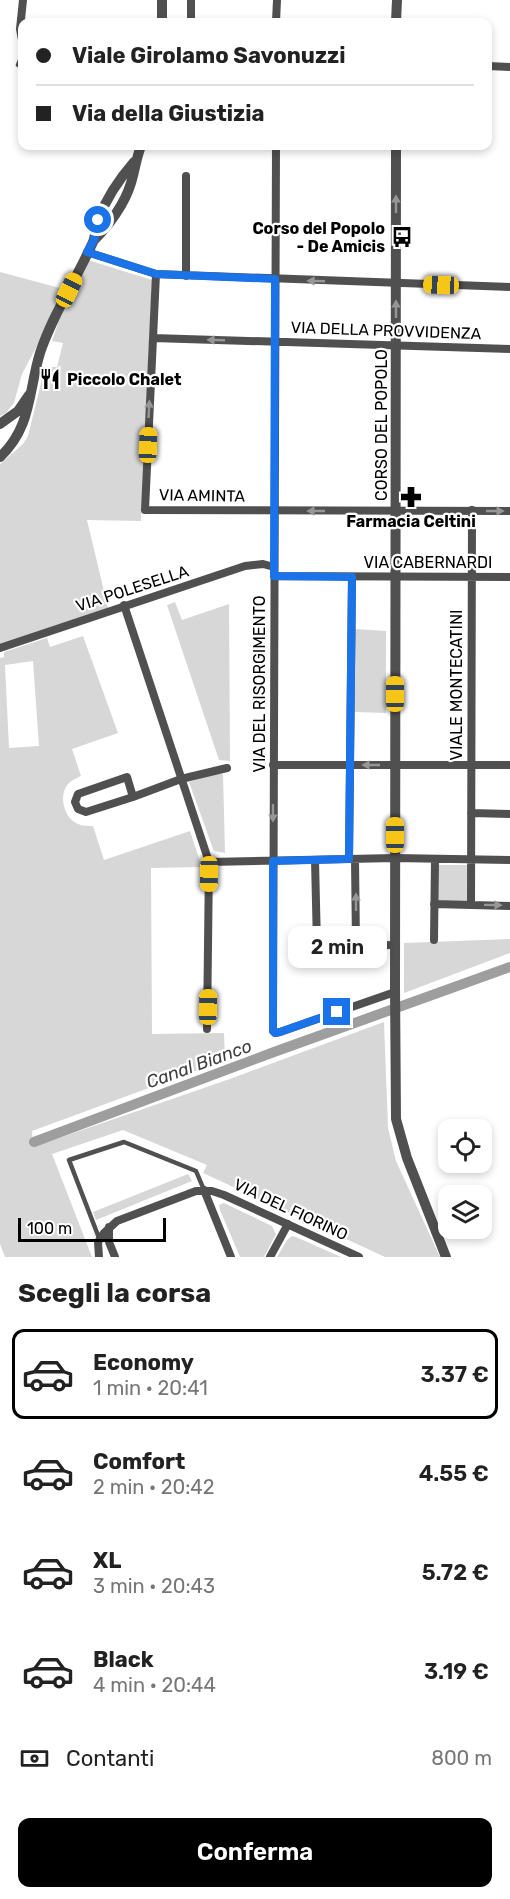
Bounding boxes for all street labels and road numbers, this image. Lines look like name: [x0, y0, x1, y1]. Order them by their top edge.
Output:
street label: VIA DELLA PROVVIDENZA: [290, 318, 482, 343]
street label: CORSO DEL POPOLO: [372, 349, 391, 501]
street label: VIA AMINTA: [159, 485, 246, 506]
street label: VIA CABERNARDI: [364, 553, 492, 572]
street label: VIA POLESELLA: [73, 561, 191, 616]
street label: VIA DEL RISORGIMENTO: [250, 595, 269, 773]
street label: VIALE MONTECATINI: [447, 610, 466, 760]
street label: VIA DEL FIORINO: [231, 1175, 351, 1244]

